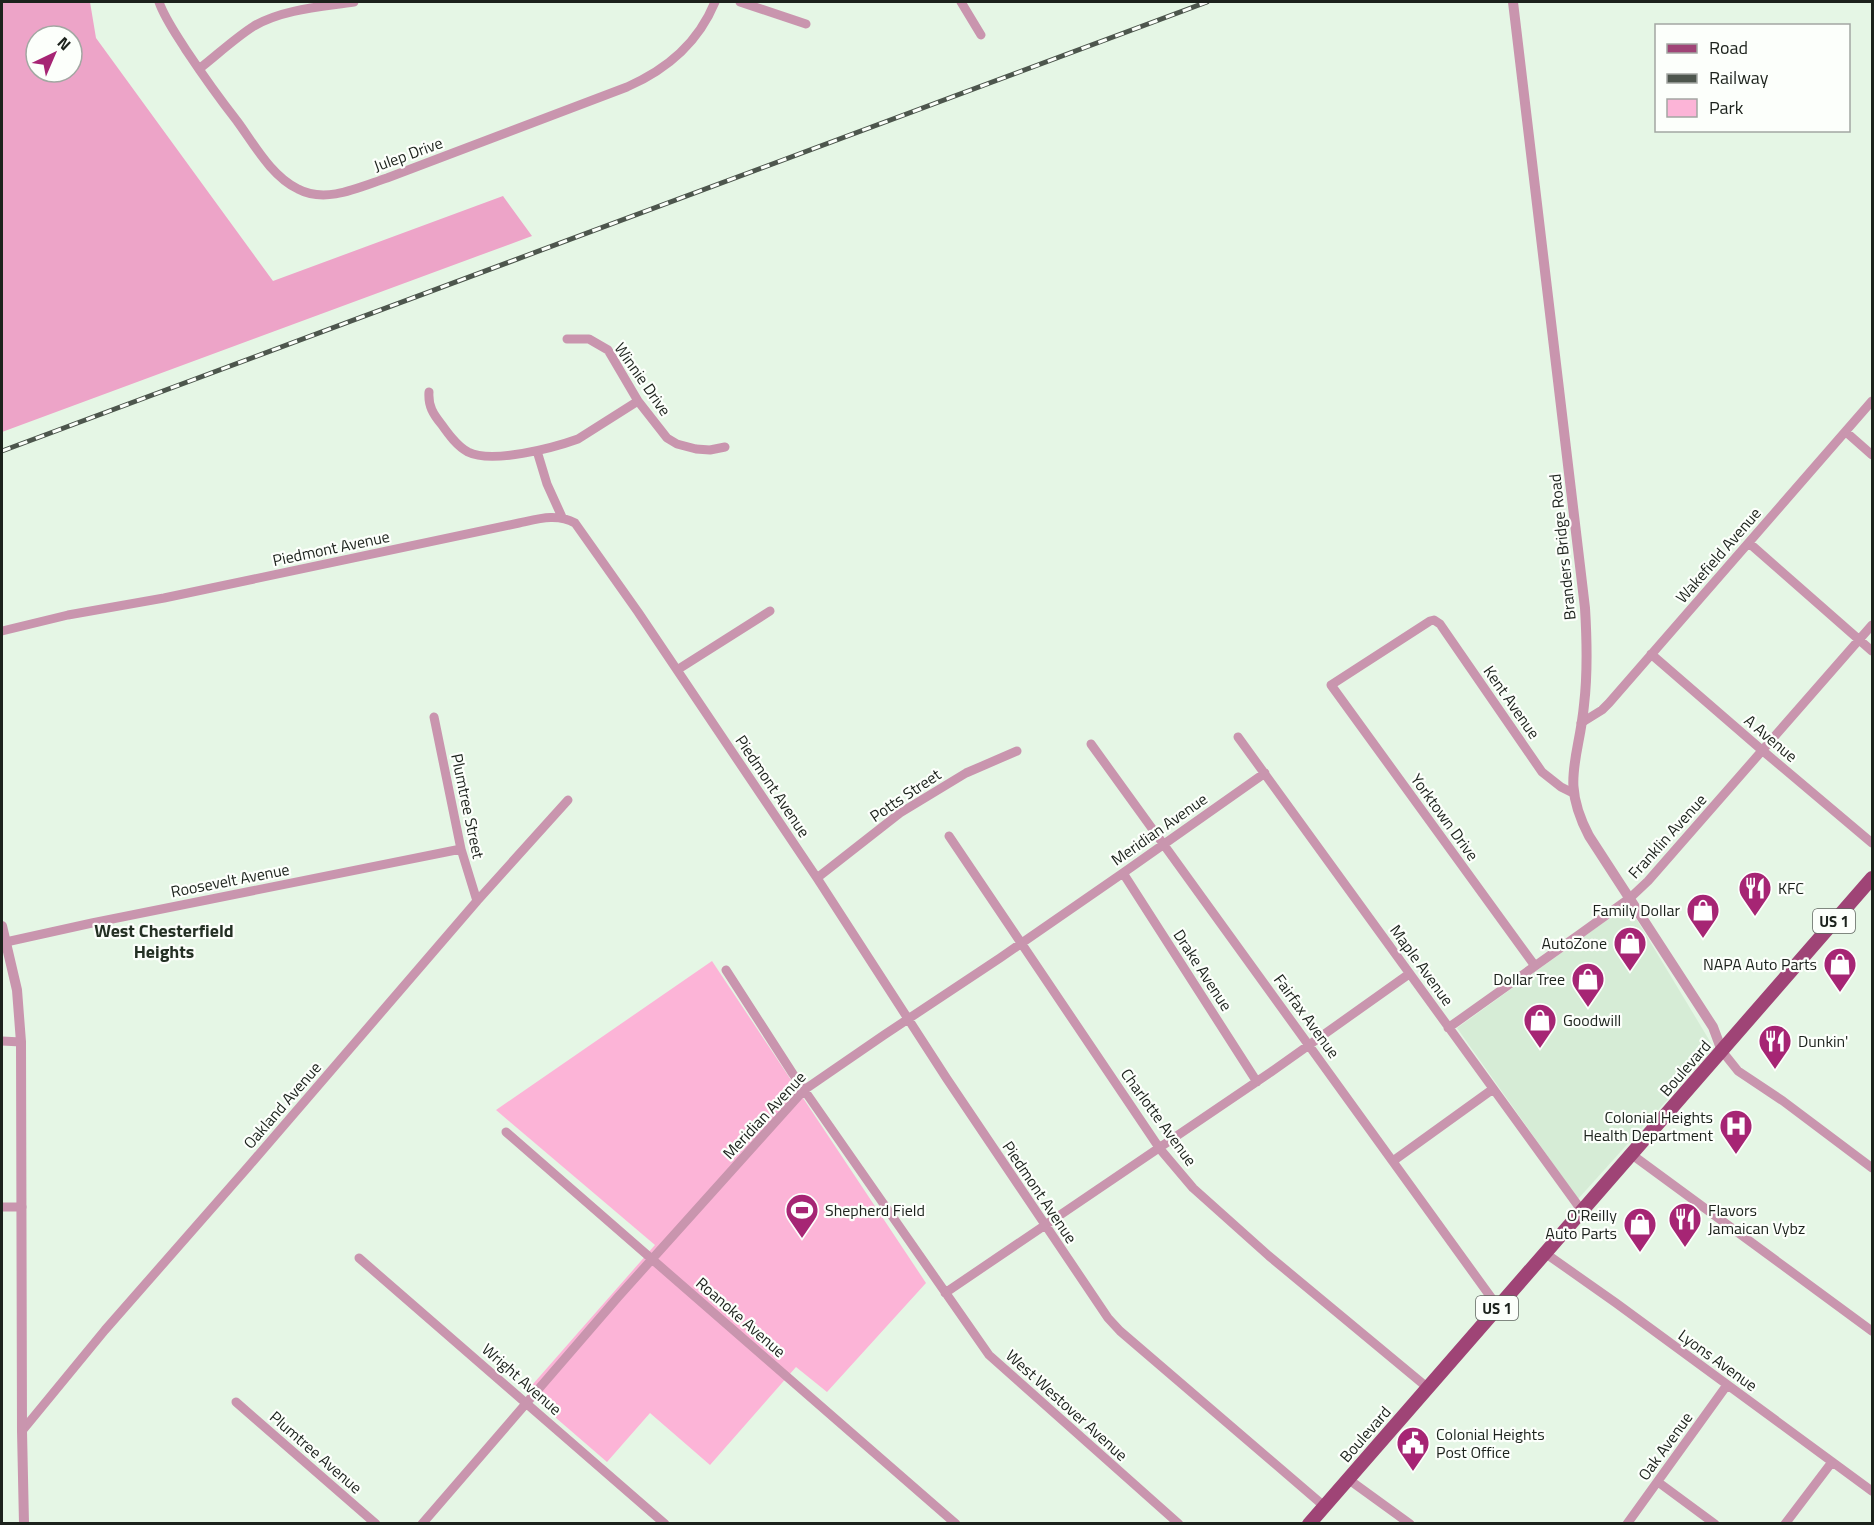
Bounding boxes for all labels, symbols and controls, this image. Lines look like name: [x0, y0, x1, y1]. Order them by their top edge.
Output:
north arrow: [24, 24, 84, 84]
legend: [1655, 24, 1850, 132]
text: N: [52, 31, 77, 56]
text: Road: [1709, 34, 1748, 61]
text: Railway: [1709, 64, 1769, 91]
text: Park: [1709, 94, 1744, 121]
street label: Julep Drive: [370, 130, 446, 178]
street label: Winnie Drive: [609, 337, 677, 421]
street label: Branders Bridge Road: [1542, 473, 1582, 621]
street label: Wakefield Avenue: [1670, 502, 1766, 608]
street label: Piedmont Avenue: [270, 524, 392, 572]
street label: Kent Avenue: [1478, 660, 1546, 744]
street label: A Avenue: [1739, 709, 1803, 767]
street label: Piedmont Avenue: [730, 730, 816, 842]
street label: Plumtree Street: [445, 751, 491, 861]
street label: Potts Street: [865, 762, 946, 828]
street label: Yorktown Drive: [1405, 769, 1485, 865]
street label: Meridian Avenue: [1106, 787, 1212, 871]
street label: Franklin Avenue: [1622, 788, 1712, 884]
street label: Roosevelt Avenue: [169, 857, 291, 903]
restaurant icon: KFC: [1737, 870, 1773, 917]
place label: KFC: [1778, 876, 1804, 900]
shop icon: Family Dollar: [1685, 892, 1721, 939]
place label: Family Dollar: [1593, 898, 1680, 922]
road number: US 1: [1813, 909, 1855, 933]
district label: West Chesterfield Heights: [94, 917, 234, 965]
street label: Maple Avenue: [1384, 919, 1460, 1011]
street label: Drake Avenue: [1168, 924, 1238, 1016]
shop icon: AutoZone: [1612, 925, 1648, 972]
place label: AutoZone: [1541, 931, 1607, 955]
shop icon: NAPA Auto Parts: [1822, 946, 1858, 993]
place label: NAPA Auto Parts: [1703, 952, 1817, 976]
shop icon: Dollar Tree: [1570, 961, 1606, 1008]
place label: Dollar Tree: [1493, 967, 1565, 991]
street label: Fairfax Avenue: [1268, 969, 1346, 1063]
shop icon: Goodwill: [1522, 1002, 1558, 1049]
place label: Goodwill: [1563, 1008, 1621, 1032]
restaurant icon: Dunkin': [1757, 1023, 1793, 1070]
place label: Dunkin': [1798, 1029, 1848, 1053]
street label: Boulevard: [1654, 1035, 1716, 1101]
street label: Oakland Avenue: [237, 1056, 327, 1154]
street label: Charlotte Avenue: [1115, 1063, 1203, 1171]
street label: Meridian Avenue: [717, 1066, 811, 1164]
place label: Colonial Heights Health Department: [1583, 1105, 1713, 1147]
hospital icon: Colonial Heights Health Department: [1718, 1108, 1754, 1155]
street label: Piedmont Avenue: [997, 1136, 1083, 1248]
sports icon: Shepherd Field: [784, 1192, 820, 1239]
place label: Shepherd Field: [825, 1198, 925, 1222]
place label: Flavors Jamaican Vybz: [1708, 1198, 1805, 1240]
restaurant icon: Flavors Jamaican Vybz: [1667, 1201, 1703, 1248]
place label: O'Reilly Auto Parts: [1545, 1203, 1617, 1245]
shop icon: O'Reilly Auto Parts: [1622, 1206, 1658, 1253]
street label: Roanoke Avenue: [691, 1271, 791, 1363]
road number: US 1: [1476, 1296, 1518, 1320]
street label: Lyons Avenue: [1674, 1323, 1762, 1397]
street label: Wright Avenue: [477, 1337, 567, 1421]
street label: West Westover Avenue: [1001, 1344, 1133, 1466]
street label: Boulevard: [1334, 1401, 1396, 1467]
street label: Plumtree Avenue: [264, 1405, 368, 1499]
street label: Oak Avenue: [1632, 1407, 1698, 1485]
place label: Colonial Heights Post Office: [1436, 1422, 1545, 1464]
public building icon: Colonial Heights Post Office: [1395, 1425, 1431, 1472]

